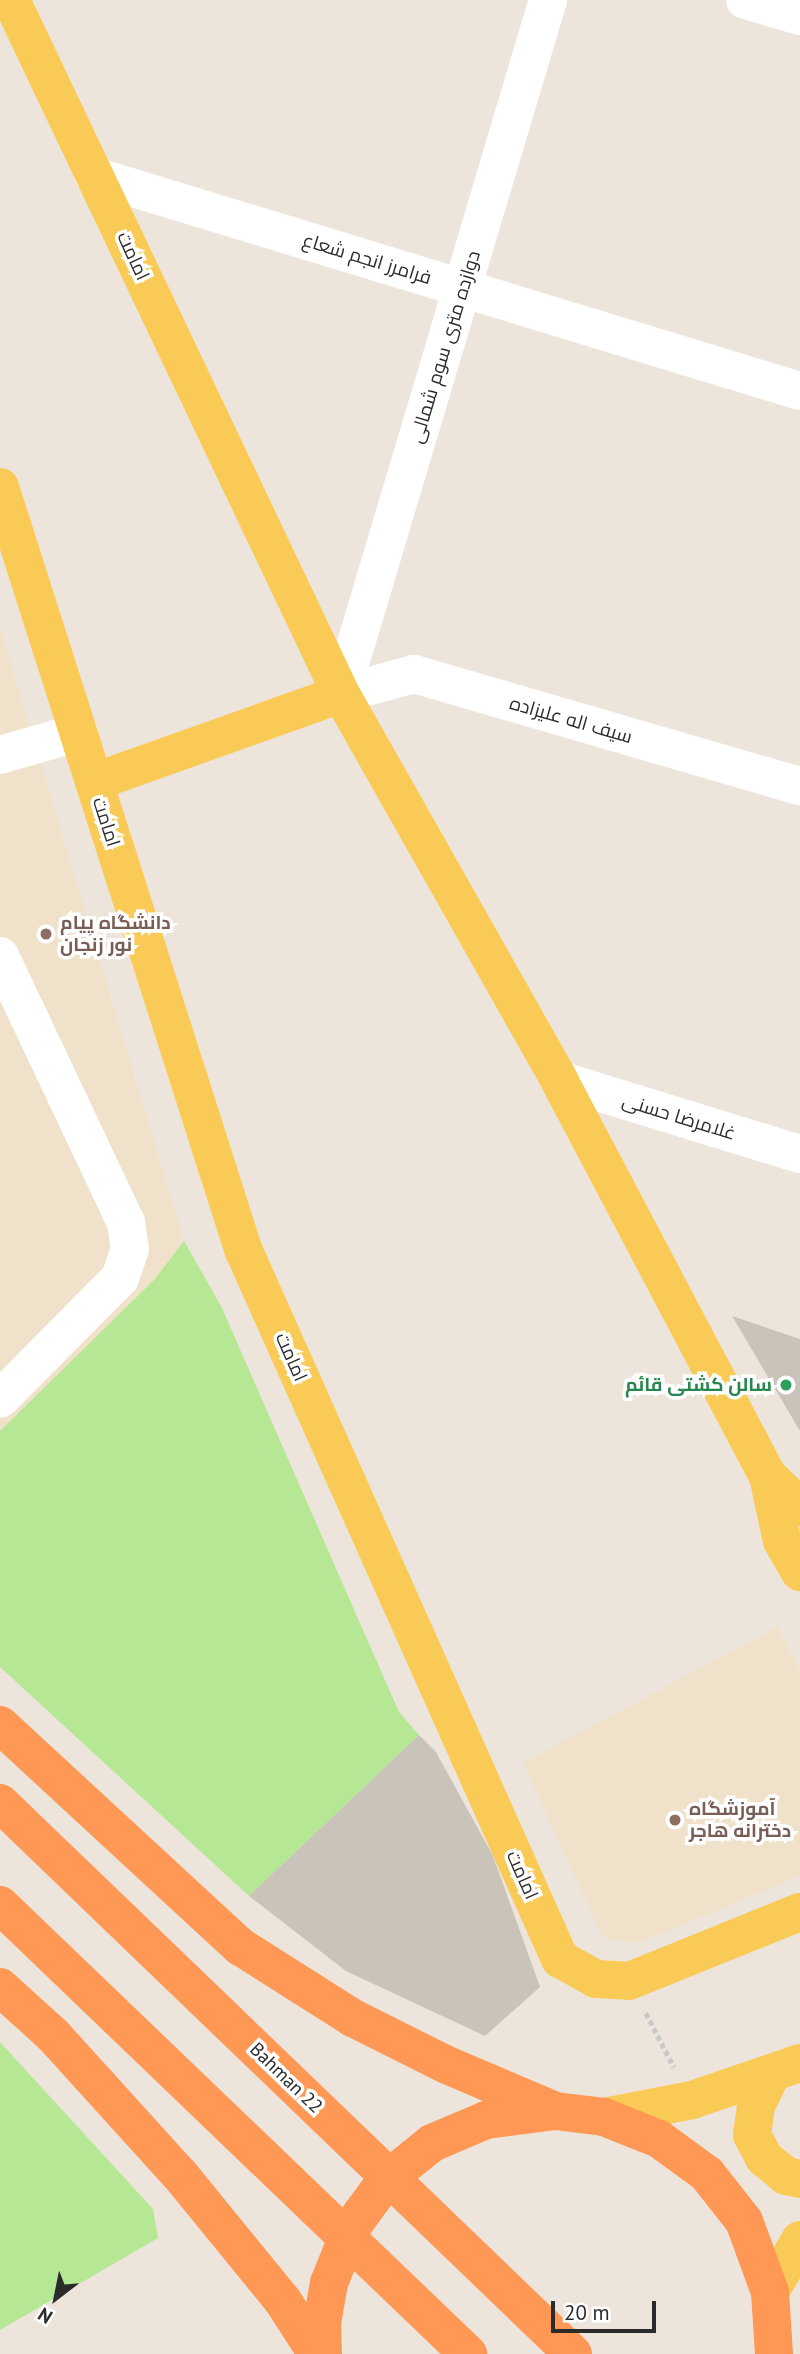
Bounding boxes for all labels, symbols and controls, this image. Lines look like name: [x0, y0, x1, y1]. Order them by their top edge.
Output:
street label: امامت: [112, 228, 154, 284]
street label: فرامرز انجم شعاع: [300, 229, 434, 289]
street label: دوازده متری سوم شمالی: [405, 248, 485, 446]
street label: سیف اله علیزاده: [507, 692, 635, 748]
street label: امامت: [87, 794, 125, 850]
place label: دانشگاه پیام نور زنجان: [60, 912, 171, 956]
marker: دانشگاه پیام نور زنجان: [38, 926, 54, 942]
street label: غلامرضا حسنی: [620, 1089, 738, 1145]
street label: امامت: [270, 1329, 312, 1385]
place label: سالن کشتی قائم: [625, 1374, 772, 1396]
marker: سالن کشتی قائم: [778, 1377, 794, 1393]
place label: آموزشگاه دخترانه هاجر: [689, 1798, 791, 1842]
marker: آموزشگاه دخترانه هاجر: [667, 1812, 683, 1828]
street label: امامت: [501, 1847, 543, 1903]
street label: Bahman 22: [245, 2038, 327, 2118]
north arrow: [21, 2263, 91, 2333]
scale bar: [555, 2288, 660, 2332]
text: 20 m: [564, 2299, 610, 2326]
text: N: [33, 2302, 57, 2329]

